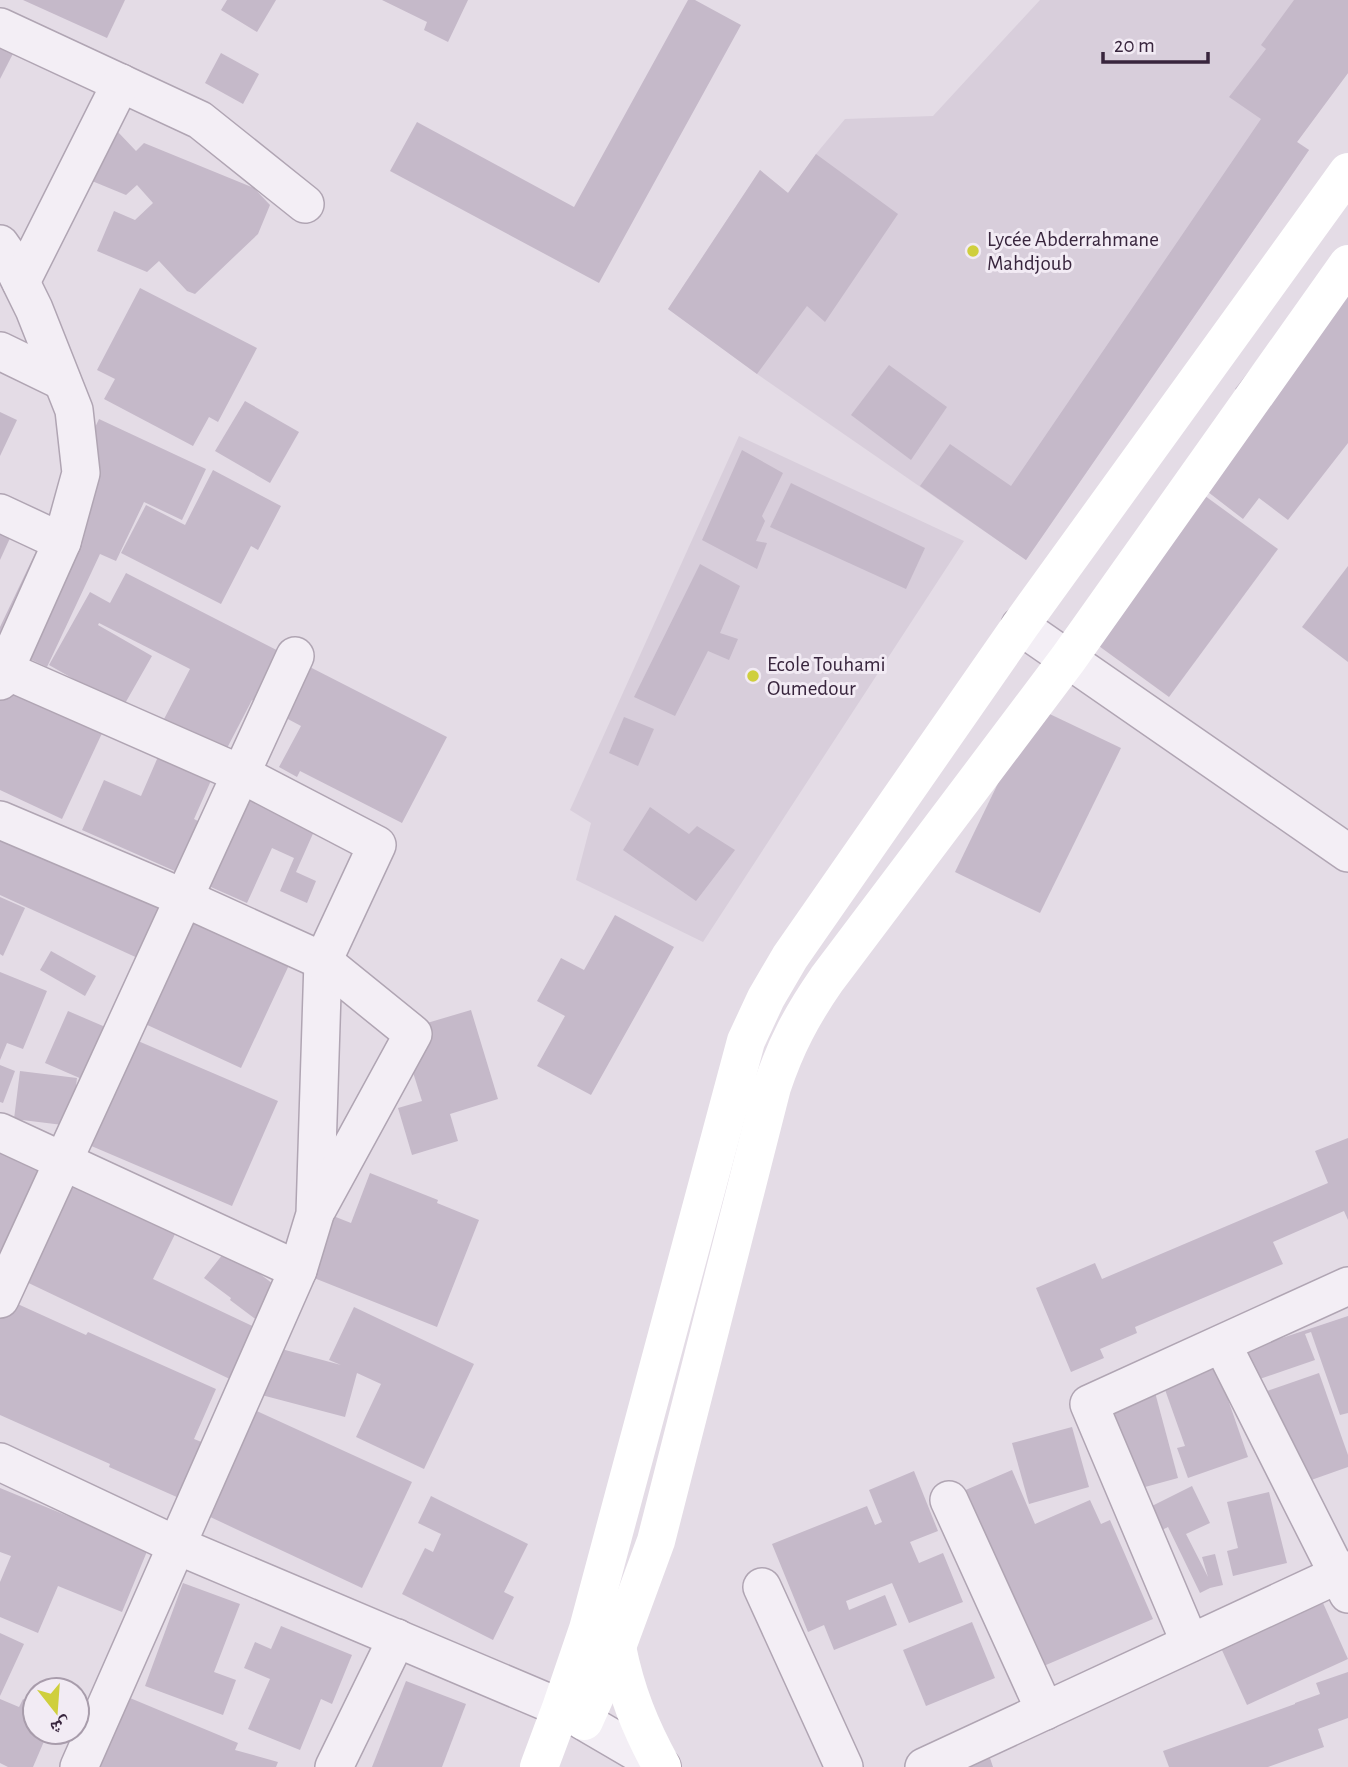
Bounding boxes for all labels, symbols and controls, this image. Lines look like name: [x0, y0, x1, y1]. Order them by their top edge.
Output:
scale bar: [1103, 21, 1208, 65]
text: 20 m: [1114, 35, 1155, 56]
place label: Lycée Abderrahmane Mahdjoub: [987, 229, 1159, 274]
marker: Lycée Abderrahmane Mahdjoub: [965, 243, 981, 259]
place label: Ecole Touhami Oumedour: [767, 654, 886, 699]
marker: Ecole Touhami Oumedour: [745, 668, 761, 684]
north arrow: [21, 1676, 91, 1746]
text: ش: [48, 1713, 73, 1738]

